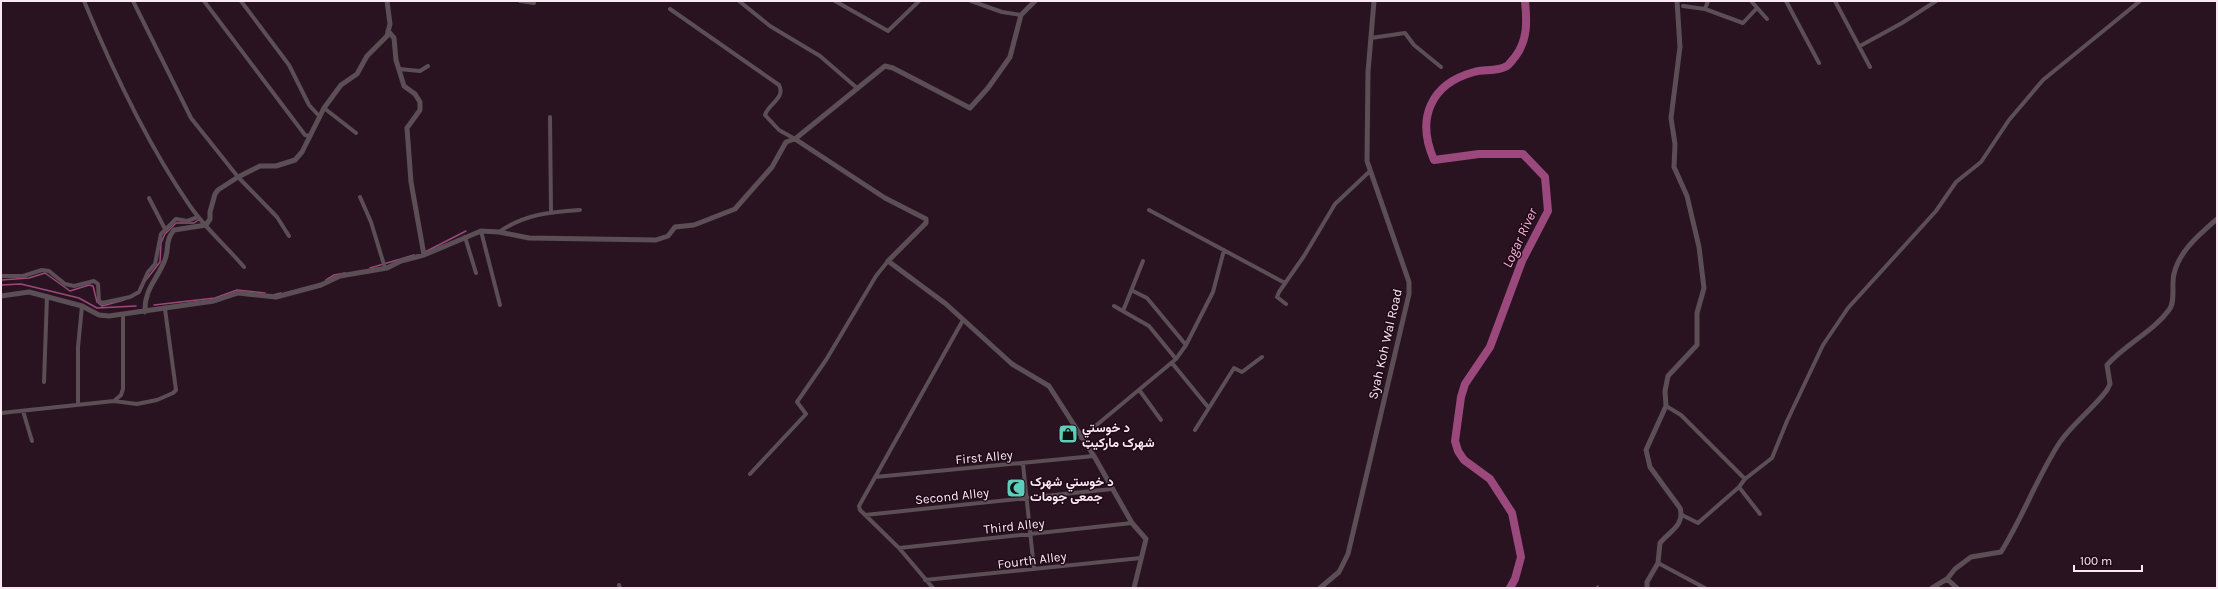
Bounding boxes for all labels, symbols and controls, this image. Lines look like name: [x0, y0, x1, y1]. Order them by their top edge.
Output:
water label: Logar River: [1499, 204, 1542, 271]
street label: Syah Koh Wal Road: [1365, 287, 1405, 401]
place label: د خوستي شهرک مارکیټ: [1082, 420, 1155, 451]
shop icon: د خوستي شهرک مارکیټ: [1057, 423, 1079, 445]
street label: First Alley: [955, 447, 1013, 467]
place label: د خوستي شهرک جمعی جومات: [1030, 474, 1114, 505]
mosque icon: د خوستي شهرک جمعی جومات: [1005, 477, 1027, 499]
street label: Second Alley: [914, 485, 990, 507]
street label: Third Alley: [983, 515, 1045, 537]
scale bar: [2074, 547, 2142, 573]
street label: Fourth Alley: [997, 548, 1067, 572]
text: 100 m: [2080, 554, 2112, 568]

